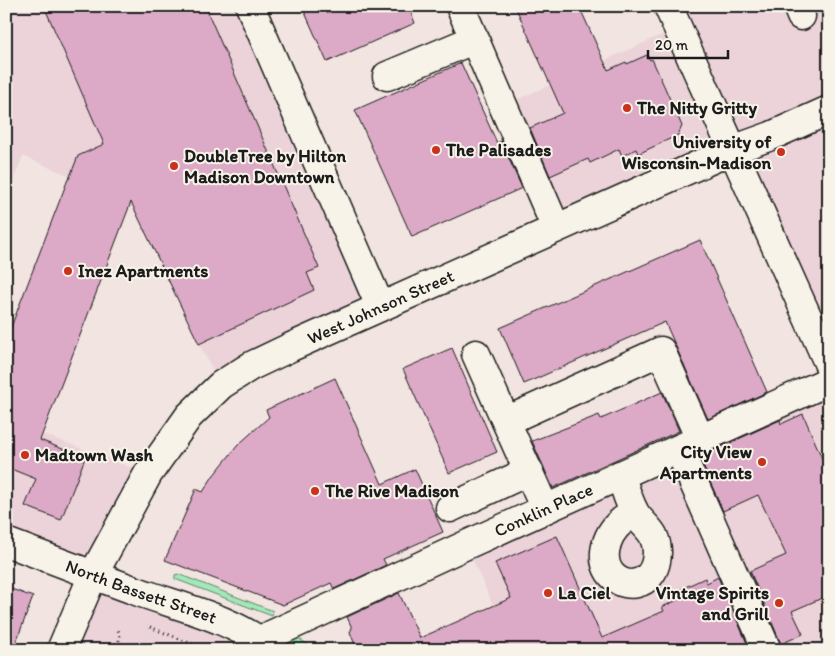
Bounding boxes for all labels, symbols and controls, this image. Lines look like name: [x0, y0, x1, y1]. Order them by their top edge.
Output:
scale bar: [648, 28, 728, 60]
text: 20 m: [655, 36, 689, 54]
place label: The Nitty Gritty: [636, 97, 757, 119]
marker: The Nitty Gritty: [621, 102, 633, 114]
place label: University of Wisconsin-Madison: [621, 131, 772, 174]
place label: The Palisades: [445, 139, 551, 161]
marker: The Palisades: [430, 144, 442, 156]
place label: DoubleTree by Hilton Madison Downtown: [184, 145, 346, 188]
marker: University of Wisconsin-Madison: [775, 146, 787, 158]
marker: DoubleTree by Hilton Madison Downtown: [168, 160, 180, 172]
place label: Inez Apartments: [78, 260, 208, 282]
marker: Inez Apartments: [62, 265, 74, 277]
street label: West Johnson Street: [304, 265, 458, 349]
place label: City View Apartments: [659, 441, 753, 484]
place label: Madtown Wash: [35, 444, 154, 466]
marker: Madtown Wash: [19, 449, 31, 461]
marker: City View Apartments: [756, 456, 768, 468]
street label: Conklin Place: [491, 478, 596, 542]
place label: The Rive Madison: [324, 480, 459, 502]
marker: The Rive Madison: [309, 485, 321, 497]
street label: North Bassett Street: [63, 555, 220, 629]
place label: La Ciel: [558, 582, 611, 604]
place label: Vintage Spirits and Grill: [656, 582, 770, 625]
marker: La Ciel: [542, 587, 554, 599]
marker: Vintage Spirits and Grill: [773, 597, 785, 609]

